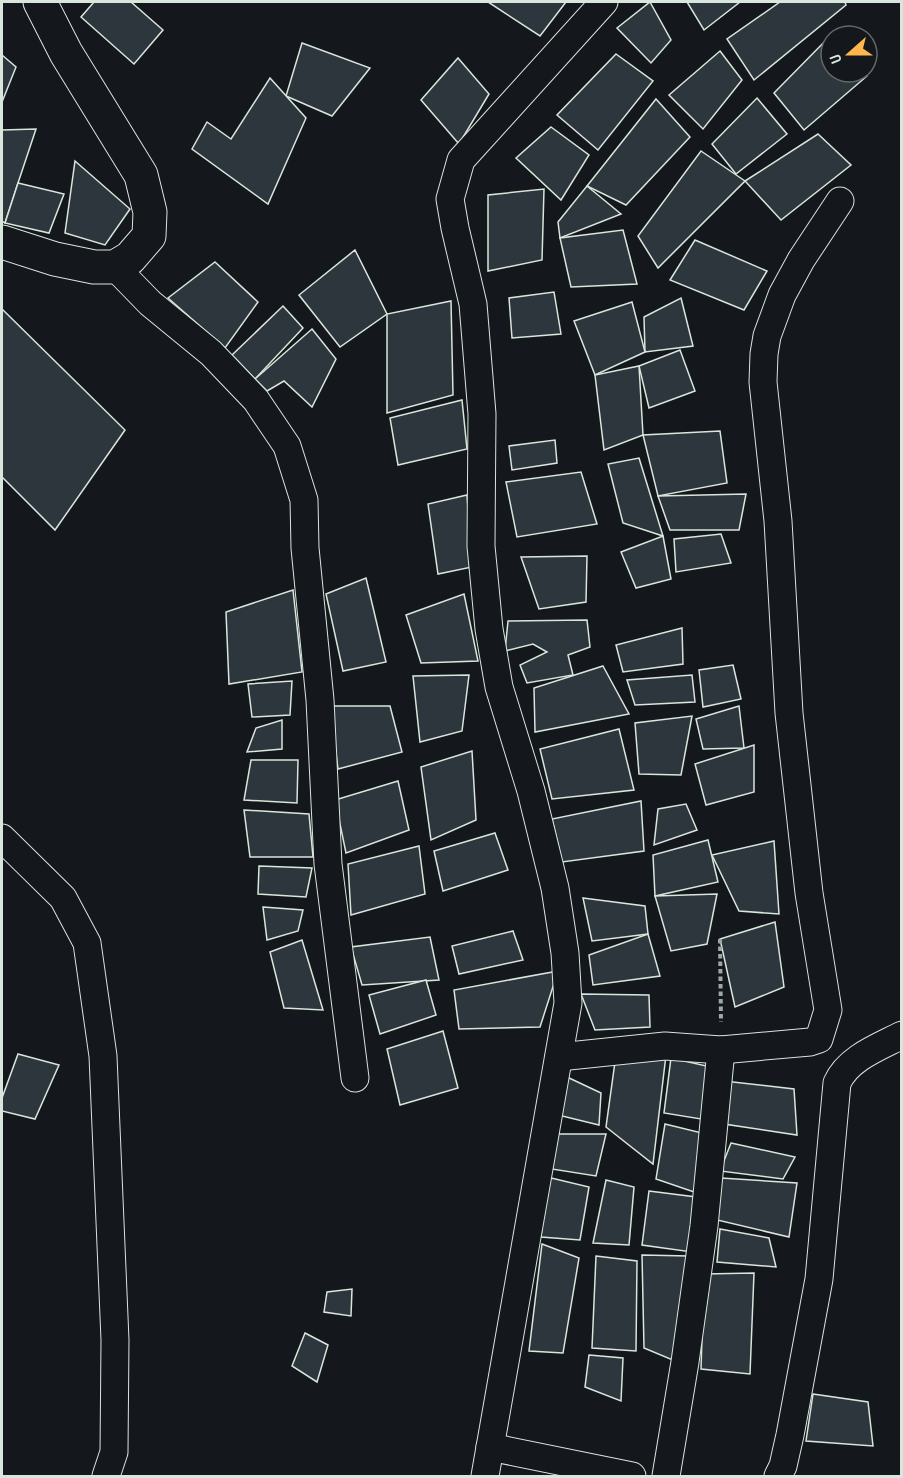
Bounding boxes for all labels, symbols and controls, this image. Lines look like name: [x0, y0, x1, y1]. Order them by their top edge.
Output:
north arrow: [819, 24, 879, 84]
text: U: [826, 52, 847, 66]

